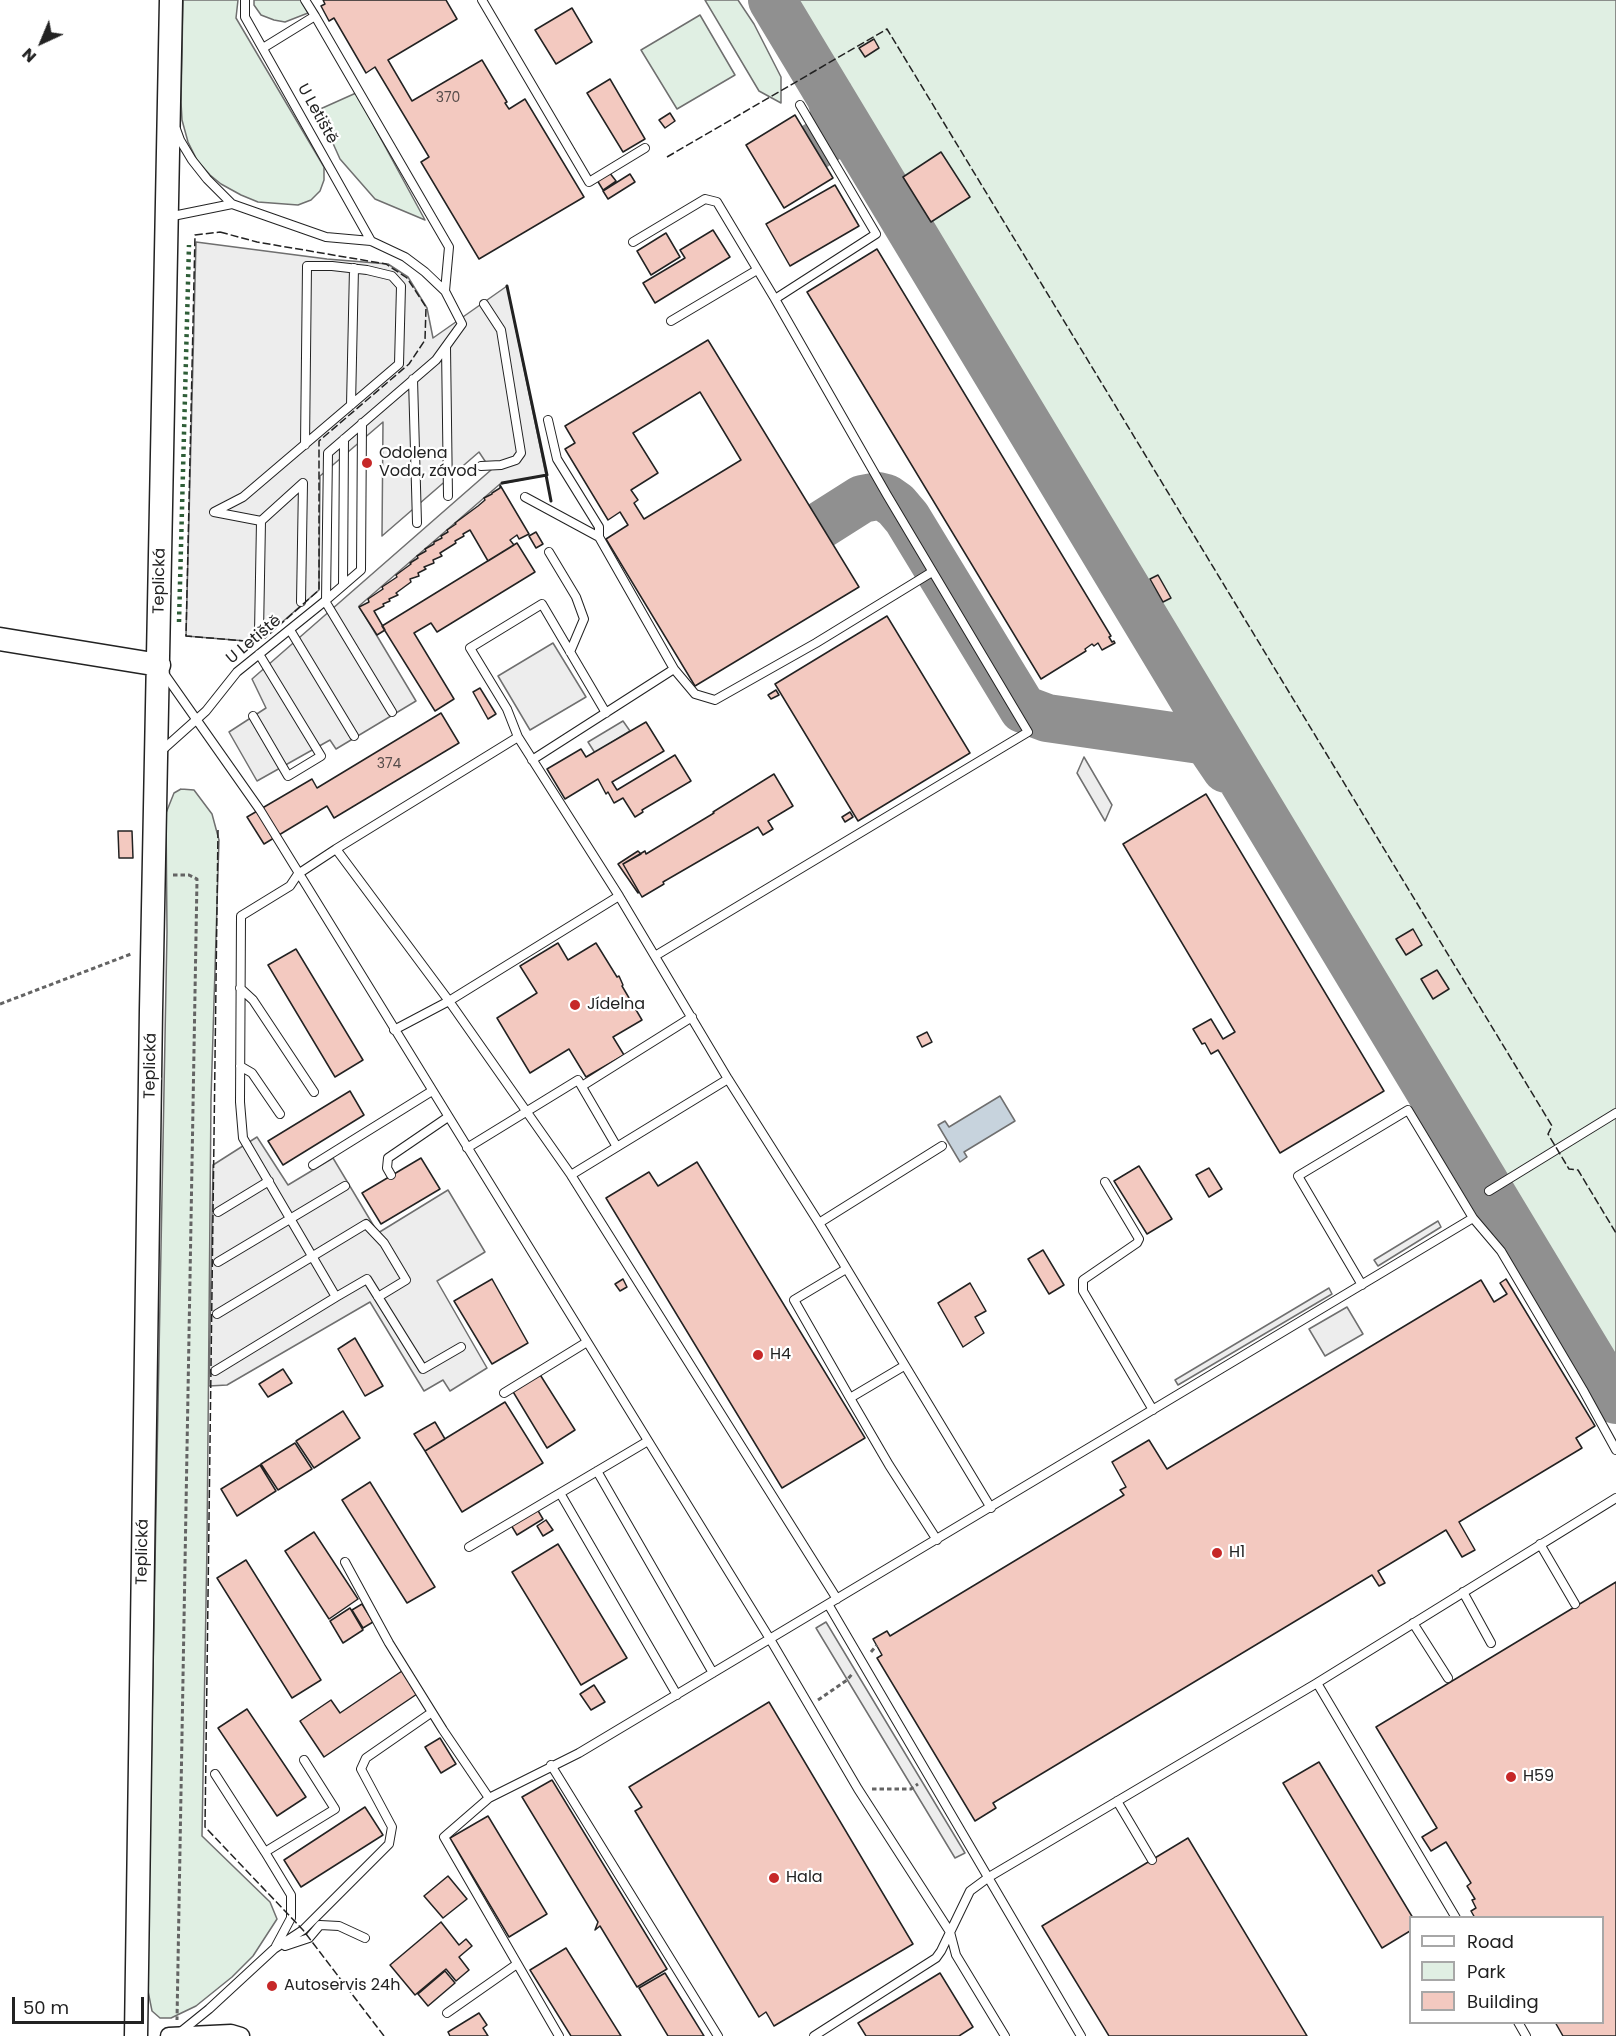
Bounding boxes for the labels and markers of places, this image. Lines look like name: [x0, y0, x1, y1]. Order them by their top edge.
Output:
place label: Odolena Voda, závod: [379, 444, 477, 482]
marker: Odolena Voda, závod: [360, 456, 374, 470]
place label: Jídelna: [587, 995, 645, 1015]
marker: Jídelna: [568, 998, 582, 1012]
place label: H4: [770, 1345, 791, 1365]
marker: H4: [751, 1348, 765, 1362]
place label: H1: [1229, 1543, 1245, 1563]
marker: H1: [1210, 1546, 1224, 1560]
place label: H59: [1523, 1767, 1554, 1787]
marker: H59: [1504, 1770, 1518, 1784]
place label: Hala: [786, 1868, 823, 1888]
marker: Hala: [767, 1871, 781, 1885]
place label: Autoservis 24h: [284, 1976, 400, 1996]
marker: Autoservis 24h: [265, 1979, 279, 1993]

